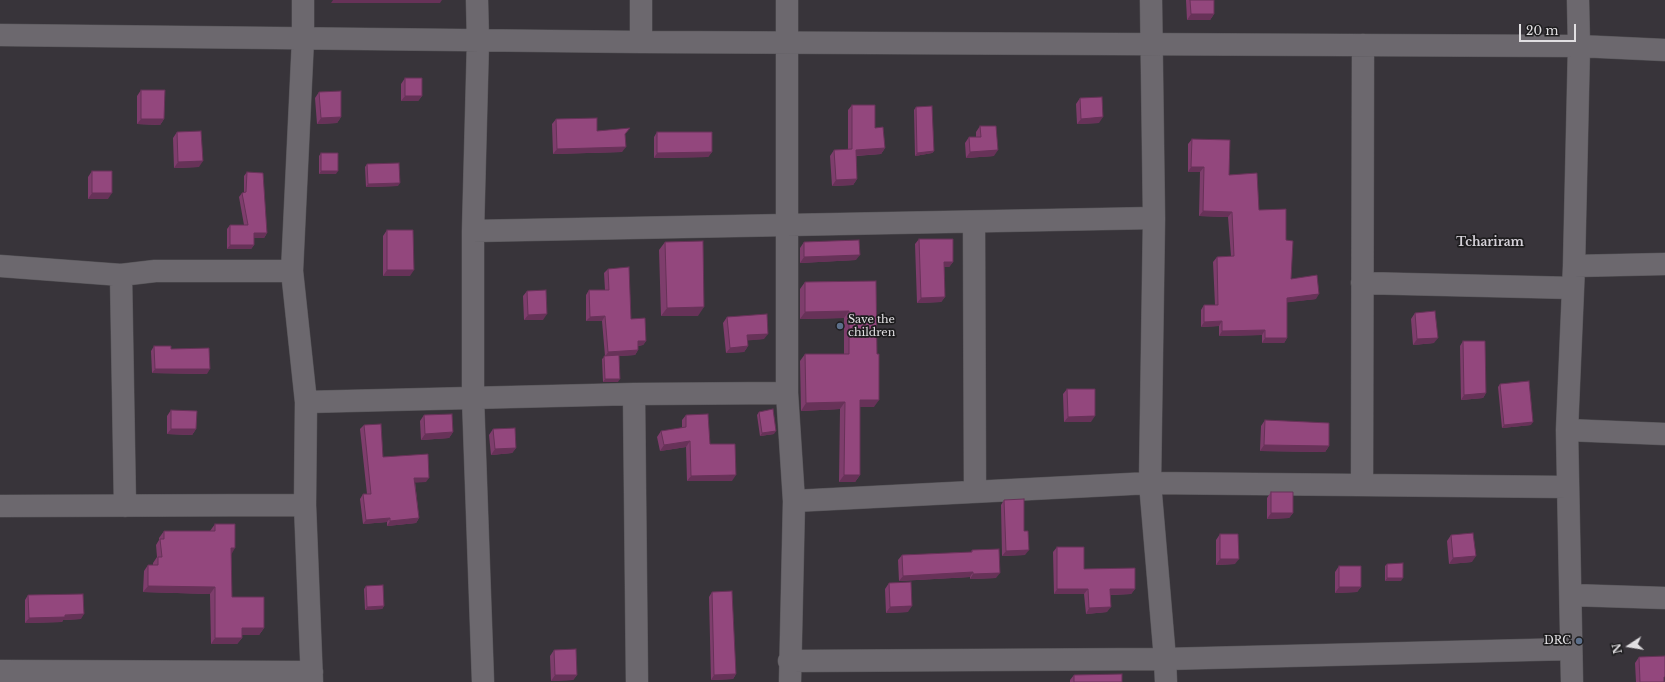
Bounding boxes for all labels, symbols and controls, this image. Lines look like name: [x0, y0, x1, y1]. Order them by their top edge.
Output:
scale bar: [1521, 16, 1578, 42]
text: 20 m: [1526, 23, 1558, 38]
district label: Tchariram: [1456, 236, 1524, 250]
place label: Save the children: [848, 313, 895, 339]
marker: Save the children: [835, 321, 845, 331]
north arrow: [1609, 626, 1649, 666]
place label: DRC: [1544, 634, 1571, 648]
marker: DRC: [1574, 636, 1584, 646]
text: N: [1609, 642, 1625, 655]

